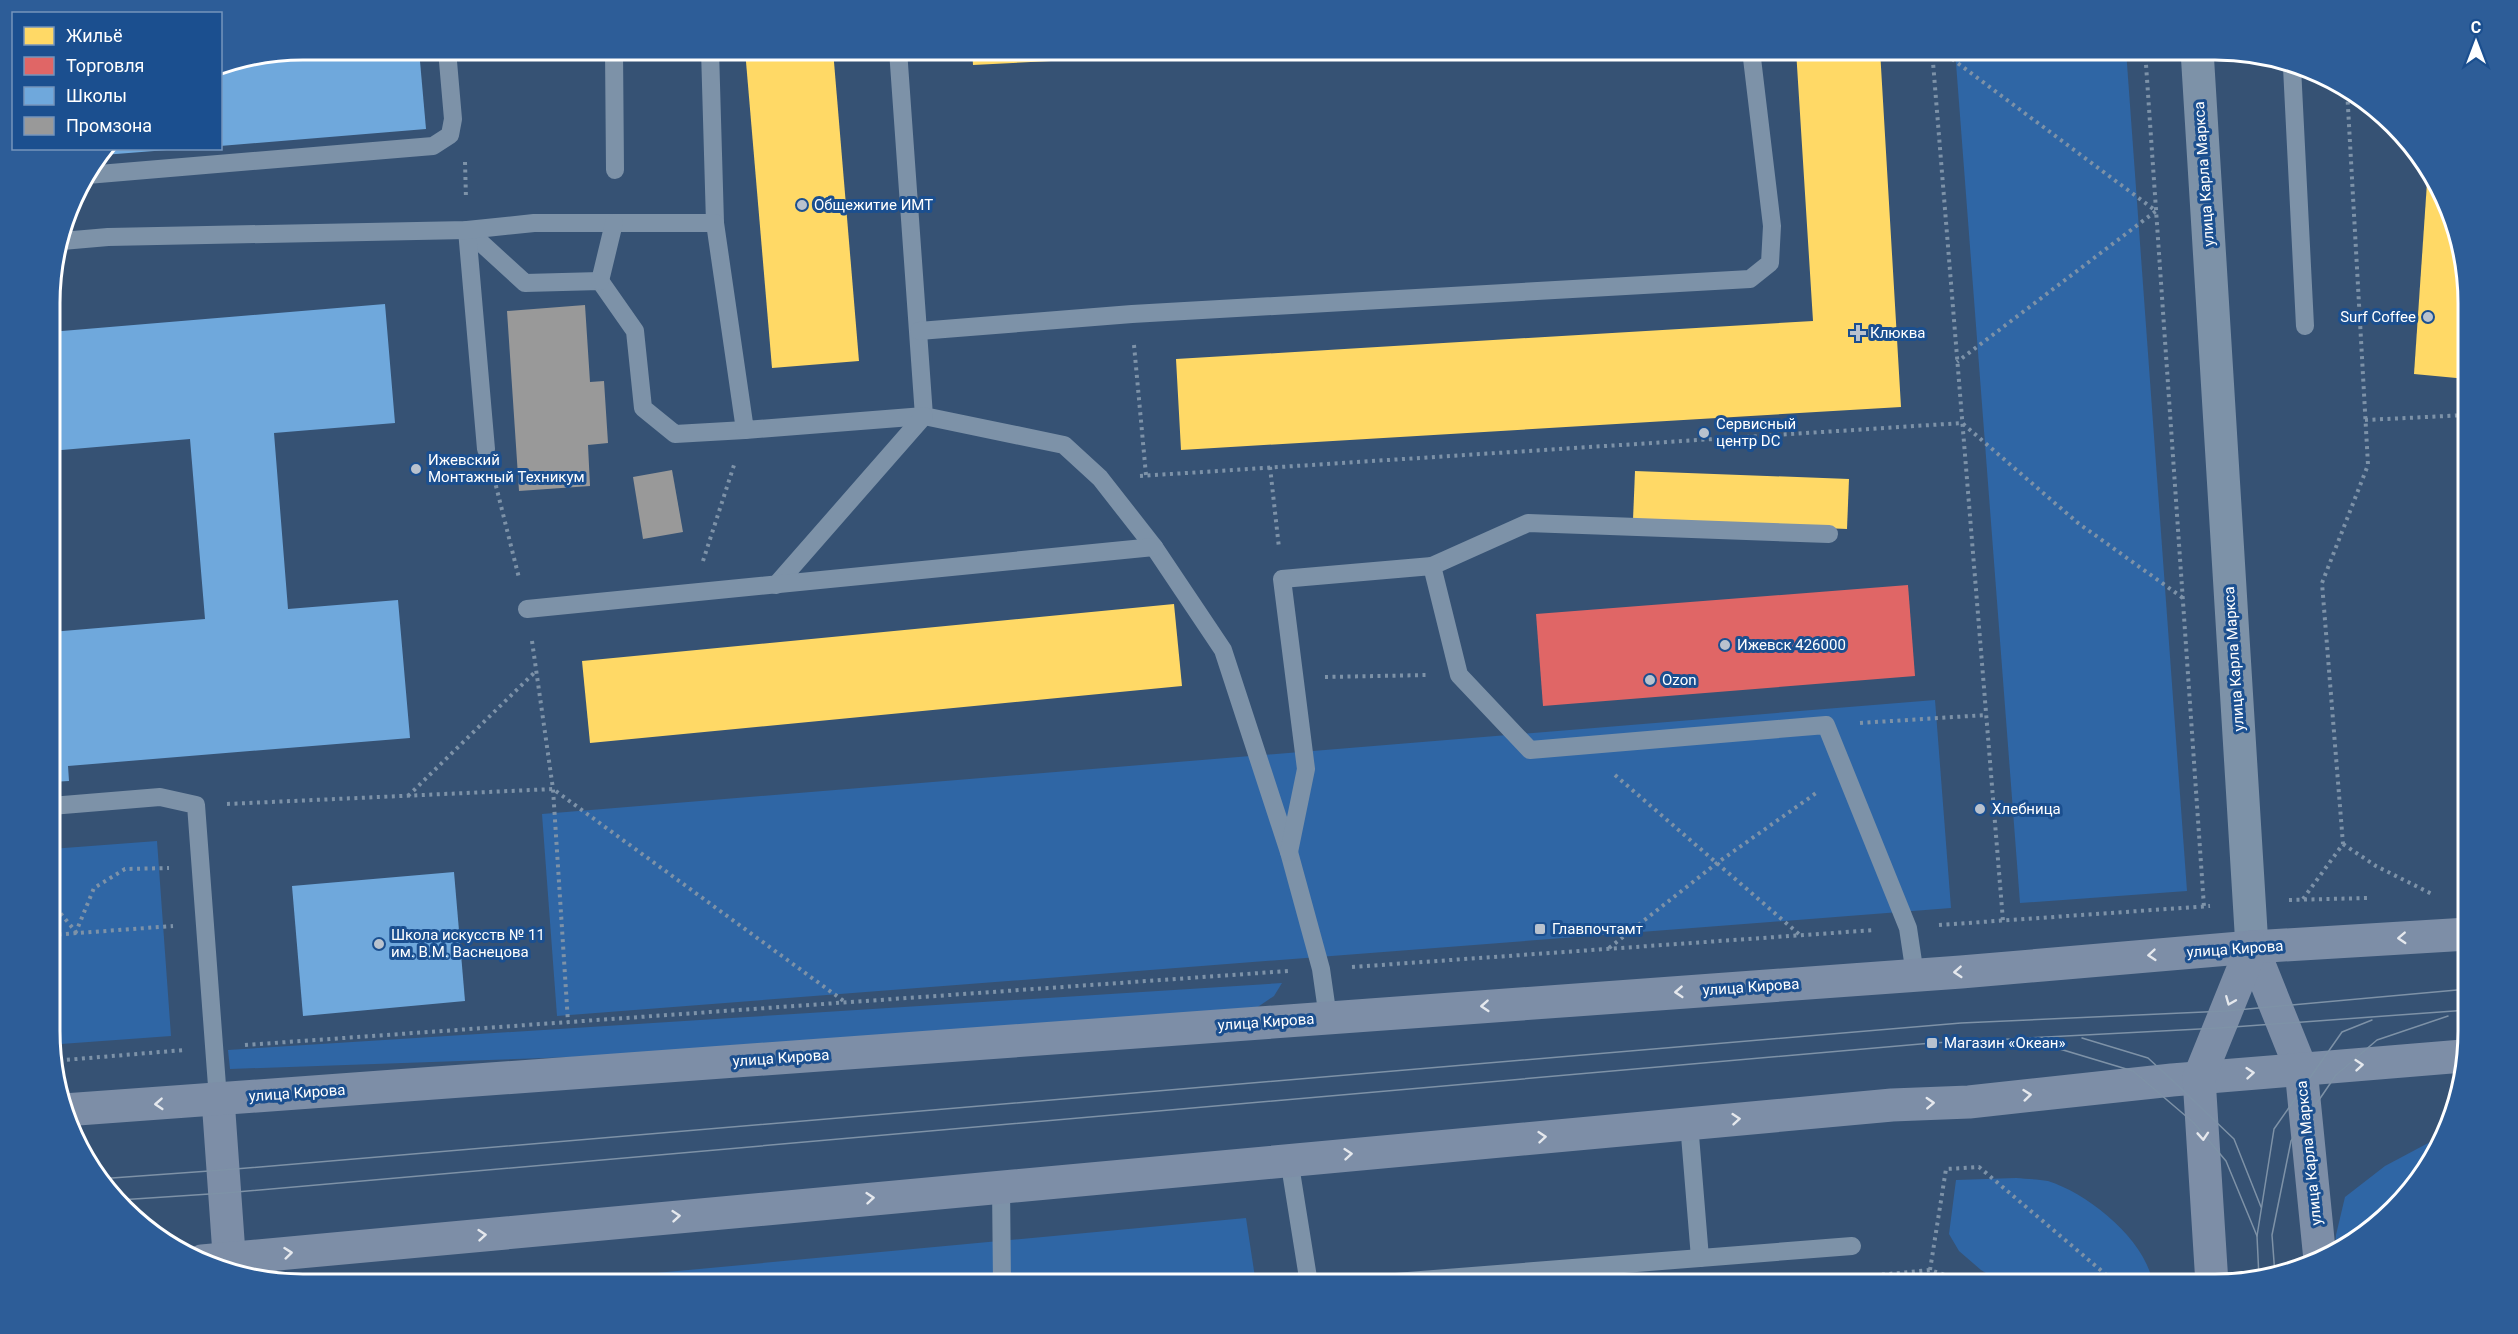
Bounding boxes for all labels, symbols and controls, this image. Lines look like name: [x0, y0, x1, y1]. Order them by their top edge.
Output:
legend: [12, 12, 222, 150]
north arrow: [2446, 12, 2506, 72]
text: С: [2471, 18, 2481, 37]
text: Жильё: [66, 25, 122, 46]
text: Торговля: [66, 55, 144, 76]
text: Школы: [66, 85, 127, 106]
street label: улица Карла Маркса: [2190, 101, 2218, 247]
text: Промзона: [66, 115, 152, 136]
place label: Общежитие ИМТ: [814, 196, 933, 214]
marker: Общежитие ИМТ: [795, 198, 809, 212]
place label: Surf Coffee: [2340, 308, 2416, 326]
marker: Surf Coffee: [2421, 310, 2435, 324]
place label: Клюква: [1870, 324, 1925, 342]
marker: Клюква: [1851, 326, 1865, 340]
place label: Сервисный центр DC: [1716, 415, 1796, 450]
marker: Сервисный центр DC: [1697, 426, 1711, 440]
place label: Ижевский Монтажный Техникум: [428, 451, 585, 486]
marker: Ижевский Монтажный Техникум: [409, 462, 423, 476]
street label: улица Карла Маркса: [2220, 586, 2248, 732]
place label: Ижевск 426000: [1737, 636, 1846, 654]
marker: Ижевск 426000: [1718, 638, 1732, 652]
place label: Ozon: [1662, 671, 1696, 689]
marker: Ozon: [1643, 673, 1657, 687]
place label: Хлебница: [1992, 800, 2061, 818]
marker: Хлебница: [1973, 802, 1987, 816]
place label: Главпочтамт: [1552, 920, 1643, 938]
marker: Главпочтамт: [1533, 922, 1547, 936]
place label: Школа искусств № 11 им. В.М. Васнецова: [391, 926, 545, 961]
one-way arrow: [2398, 932, 2407, 945]
marker: Школа искусств № 11 им. В.М. Васнецова: [372, 937, 386, 951]
street label: улица Кирова: [2186, 937, 2284, 961]
one-way arrow: [2147, 948, 2157, 961]
one-way arrow: [1953, 965, 1962, 978]
street label: улица Кирова: [1702, 975, 1800, 999]
one-way arrow: [1675, 985, 1684, 998]
one-way arrow: [2225, 995, 2237, 1006]
one-way arrow: [1480, 1000, 1489, 1013]
street label: улица Кирова: [1217, 1010, 1315, 1034]
place label: Магазин «Океан»: [1944, 1034, 2066, 1052]
marker: Магазин «Океан»: [1925, 1036, 1939, 1050]
street label: улица Кирова: [732, 1046, 830, 1070]
one-way arrow: [2355, 1058, 2364, 1071]
one-way arrow: [2245, 1067, 2254, 1080]
street label: улица Карла Маркса: [2292, 1080, 2326, 1226]
street label: улица Кирова: [248, 1081, 346, 1105]
one-way arrow: [2022, 1090, 2031, 1102]
one-way arrow: [155, 1097, 164, 1110]
one-way arrow: [1926, 1097, 1935, 1110]
one-way arrow: [1732, 1113, 1741, 1126]
one-way arrow: [1537, 1130, 1546, 1143]
one-way arrow: [2196, 1132, 2209, 1141]
one-way arrow: [1343, 1148, 1352, 1161]
one-way arrow: [866, 1192, 875, 1205]
one-way arrow: [672, 1210, 681, 1223]
one-way arrow: [477, 1229, 486, 1242]
one-way arrow: [283, 1247, 292, 1260]

